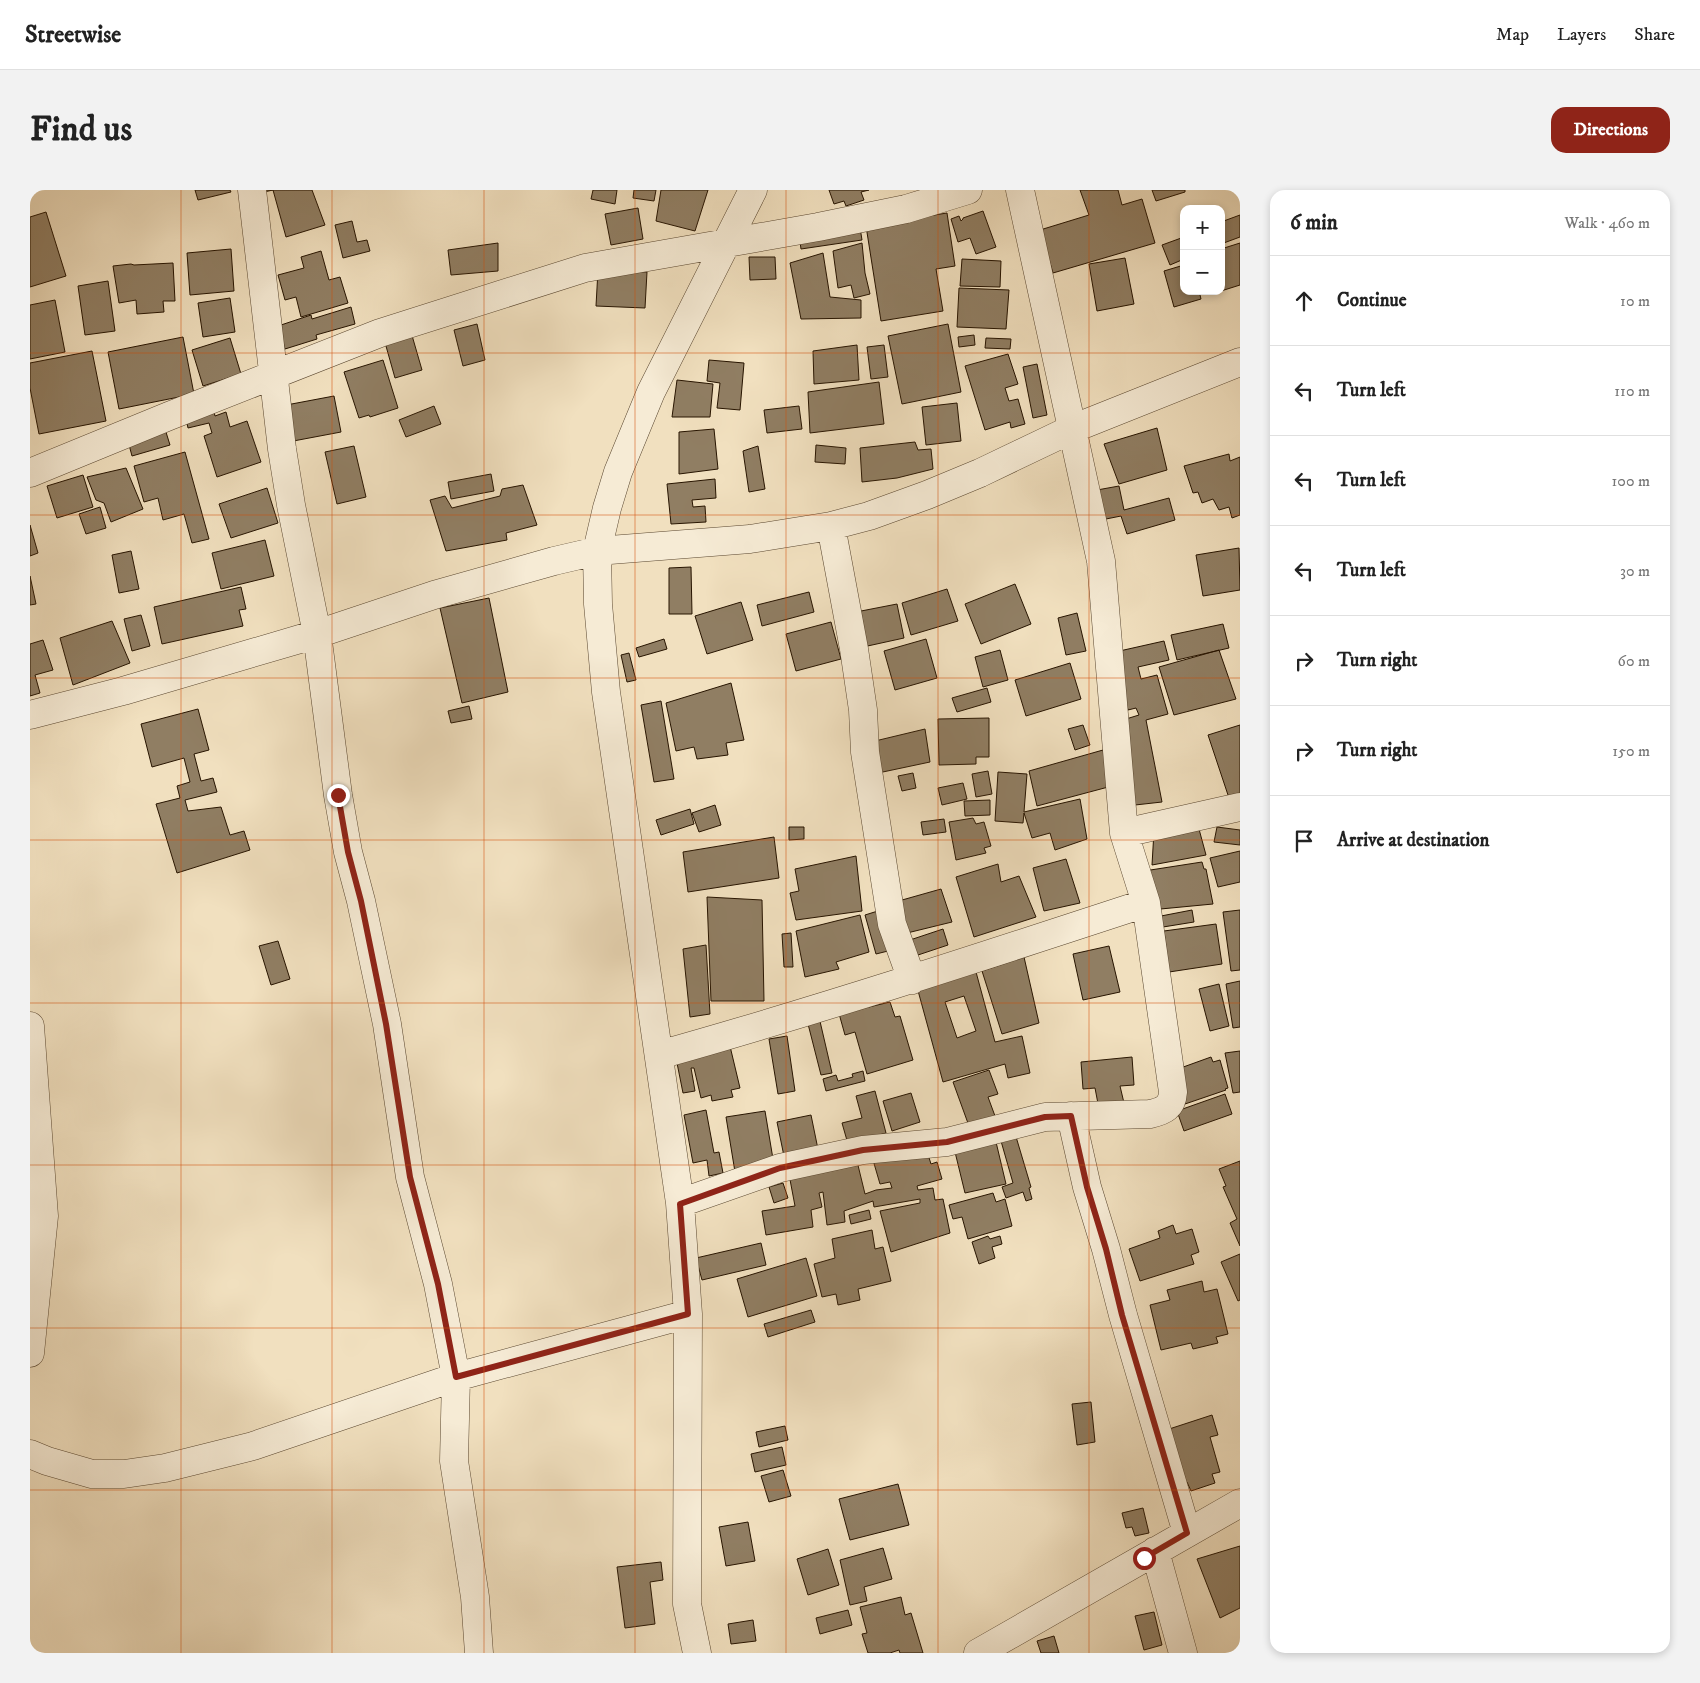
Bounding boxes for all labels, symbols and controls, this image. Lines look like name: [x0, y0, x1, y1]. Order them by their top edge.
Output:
text: Streetwise: [25, 20, 121, 50]
text: Map: [1496, 24, 1529, 46]
text: Layers: [1557, 24, 1606, 46]
text: Share: [1634, 24, 1675, 46]
button: Directions: [1551, 107, 1670, 153]
text: Find us: [30, 108, 132, 152]
map controls: [1180, 205, 1225, 295]
button: +: [1180, 205, 1225, 250]
text: 6 min: [1290, 210, 1338, 236]
text: Walk · 460 m: [1564, 213, 1650, 233]
button: −: [1180, 250, 1225, 295]
icon: ahead: [1290, 287, 1318, 315]
text: Continue: [1337, 289, 1407, 312]
text: 10 m: [1620, 291, 1650, 311]
icon: left: [1290, 377, 1318, 405]
text: Turn left: [1337, 379, 1406, 402]
text: 110 m: [1614, 381, 1650, 401]
icon: left: [1290, 467, 1318, 495]
text: Turn left: [1337, 469, 1406, 492]
text: 100 m: [1612, 471, 1650, 491]
icon: left: [1290, 557, 1318, 585]
text: Turn left: [1337, 559, 1406, 582]
text: 30 m: [1620, 561, 1650, 581]
icon: right: [1290, 647, 1318, 675]
text: Turn right: [1337, 649, 1417, 672]
text: 60 m: [1618, 651, 1650, 671]
icon: right: [1290, 737, 1318, 765]
text: Turn right: [1337, 739, 1417, 762]
text: 150 m: [1612, 741, 1650, 761]
route end: [327, 784, 350, 807]
icon: arrive: [1290, 827, 1318, 855]
text: Arrive at destination: [1337, 829, 1489, 852]
route start: [1133, 1547, 1156, 1570]

